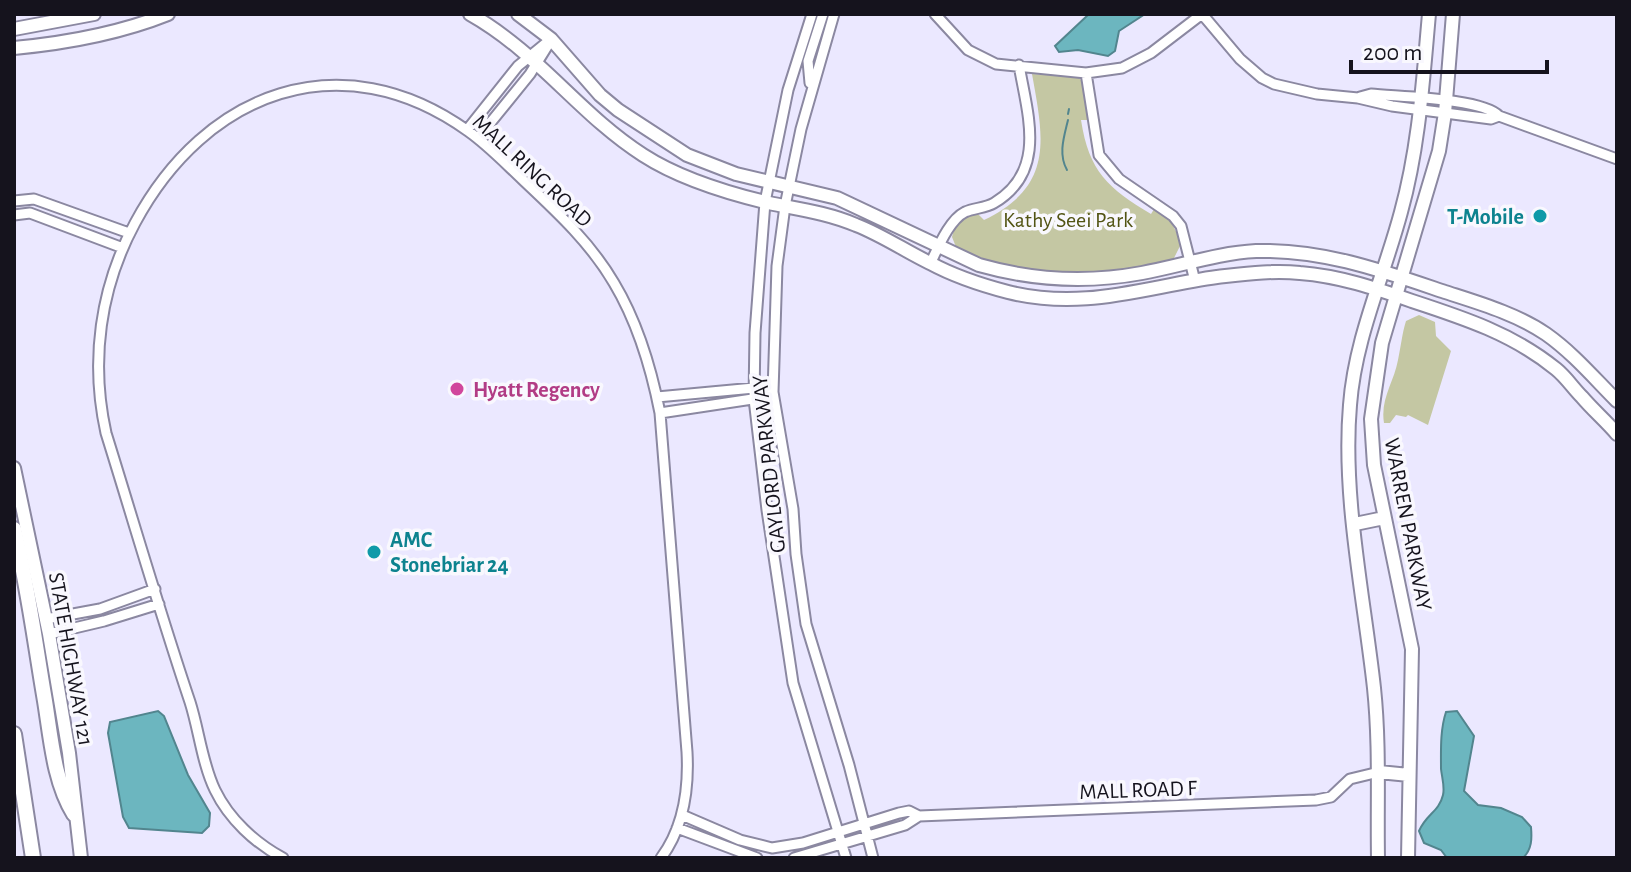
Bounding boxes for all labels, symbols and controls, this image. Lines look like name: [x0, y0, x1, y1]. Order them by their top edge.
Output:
scale bar: [1351, 24, 1547, 74]
text: 200 m: [1363, 41, 1422, 65]
street label: MALL RING ROAD: [468, 110, 596, 231]
place label: T-Mobile: [1447, 206, 1524, 228]
marker: T-Mobile: [1531, 207, 1549, 225]
park label: Kathy Seei Park: [1003, 209, 1133, 231]
street label: GAYLORD PARKWAY: [749, 374, 789, 554]
place label: Hyatt Regency: [473, 379, 600, 402]
marker: Hyatt Regency: [448, 380, 466, 398]
street label: WARREN PARKWAY: [1380, 436, 1436, 613]
place label: AMC Stonebriar 24: [390, 529, 509, 576]
marker: AMC Stonebriar 24: [365, 543, 383, 561]
street label: STATE HIGHWAY 121: [45, 571, 97, 748]
street label: MALL ROAD F: [1079, 777, 1198, 803]

